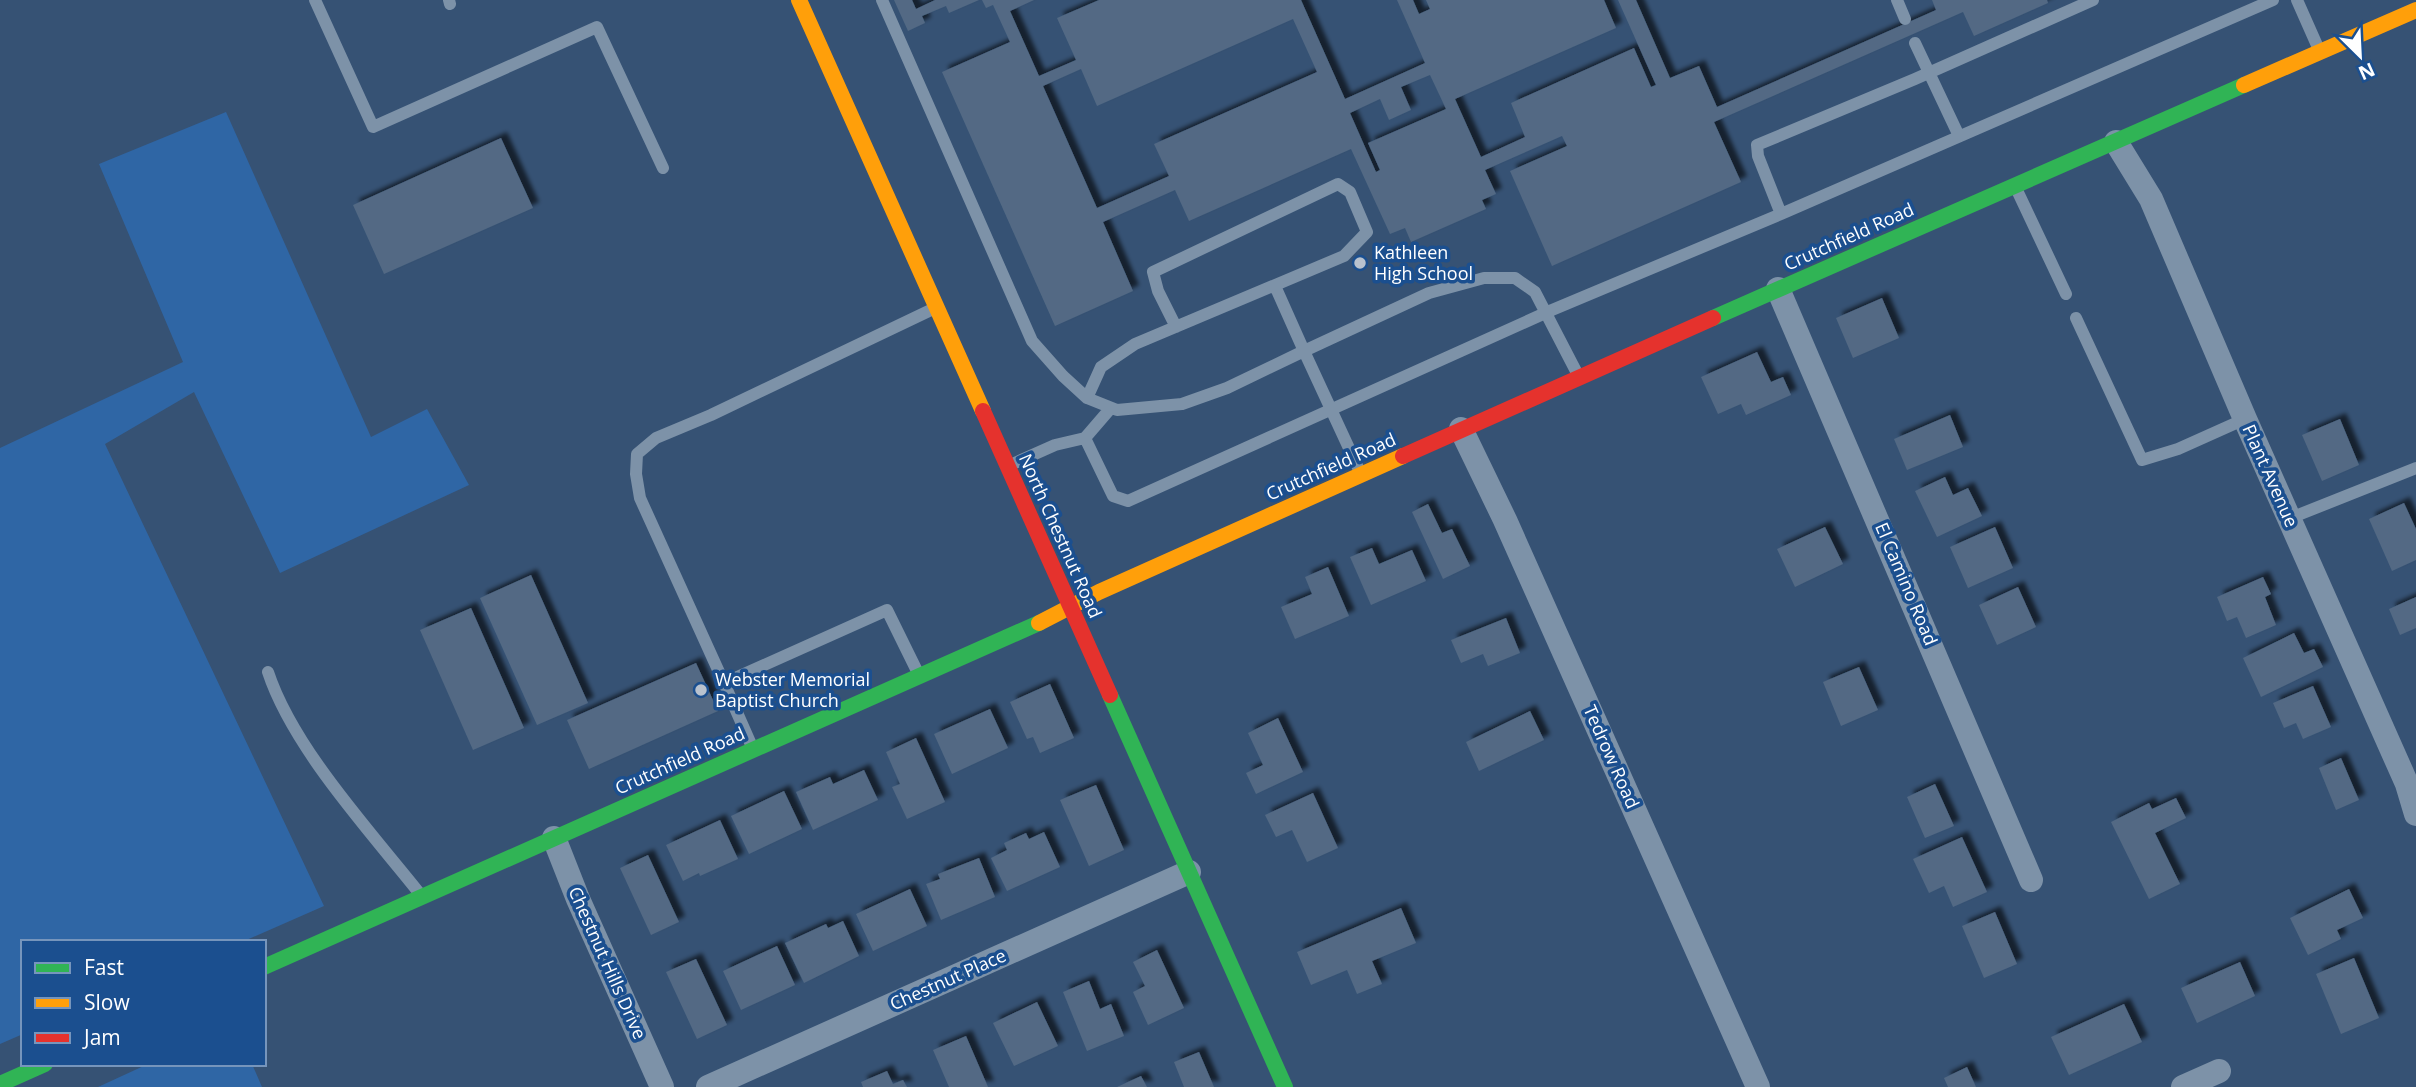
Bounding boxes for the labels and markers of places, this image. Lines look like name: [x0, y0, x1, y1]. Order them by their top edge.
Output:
place label: Kathleen High School: [1374, 240, 1473, 285]
marker: Kathleen High School: [1352, 255, 1368, 271]
place label: Webster Memorial Baptist Church: [715, 667, 870, 712]
marker: Webster Memorial Baptist Church: [693, 682, 709, 698]

